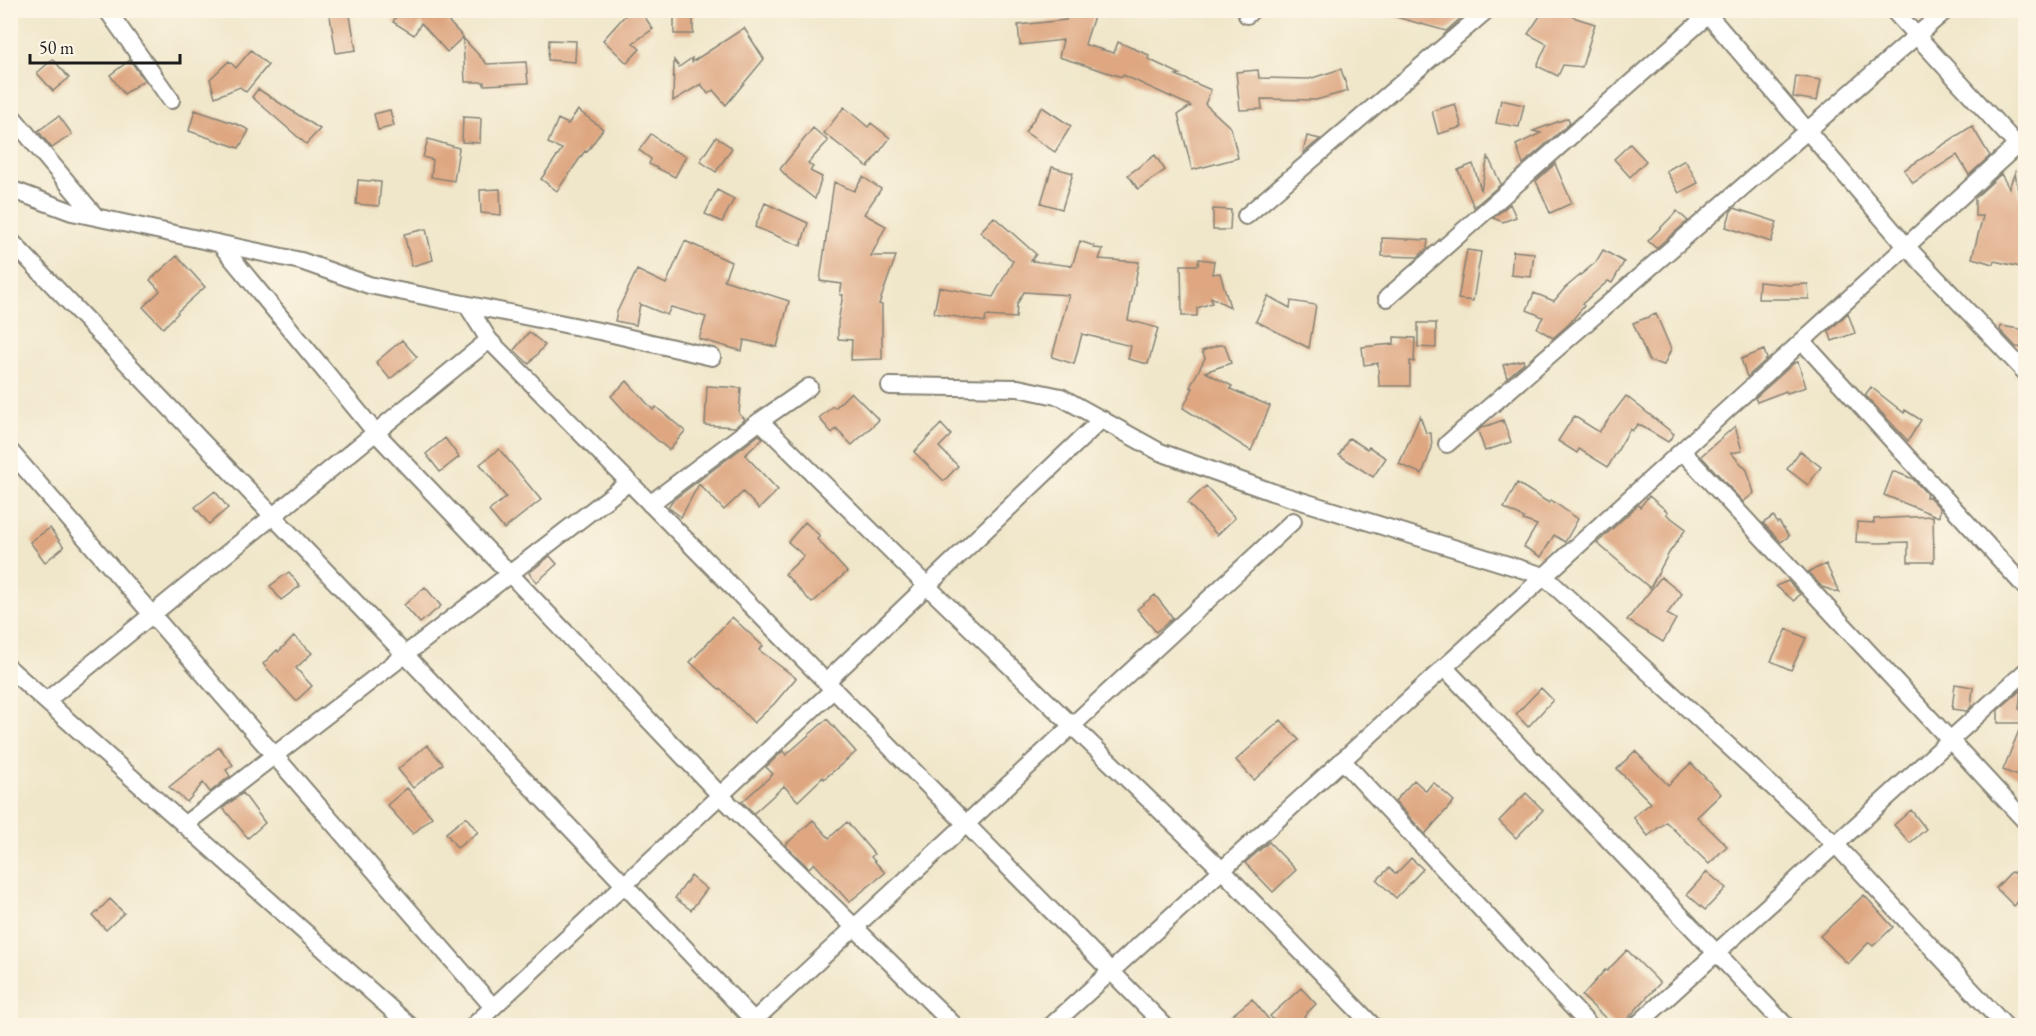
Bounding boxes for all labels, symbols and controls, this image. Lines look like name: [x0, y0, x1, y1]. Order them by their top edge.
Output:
scale bar: [30, 27, 180, 65]
text: 50 m: [39, 36, 74, 59]

